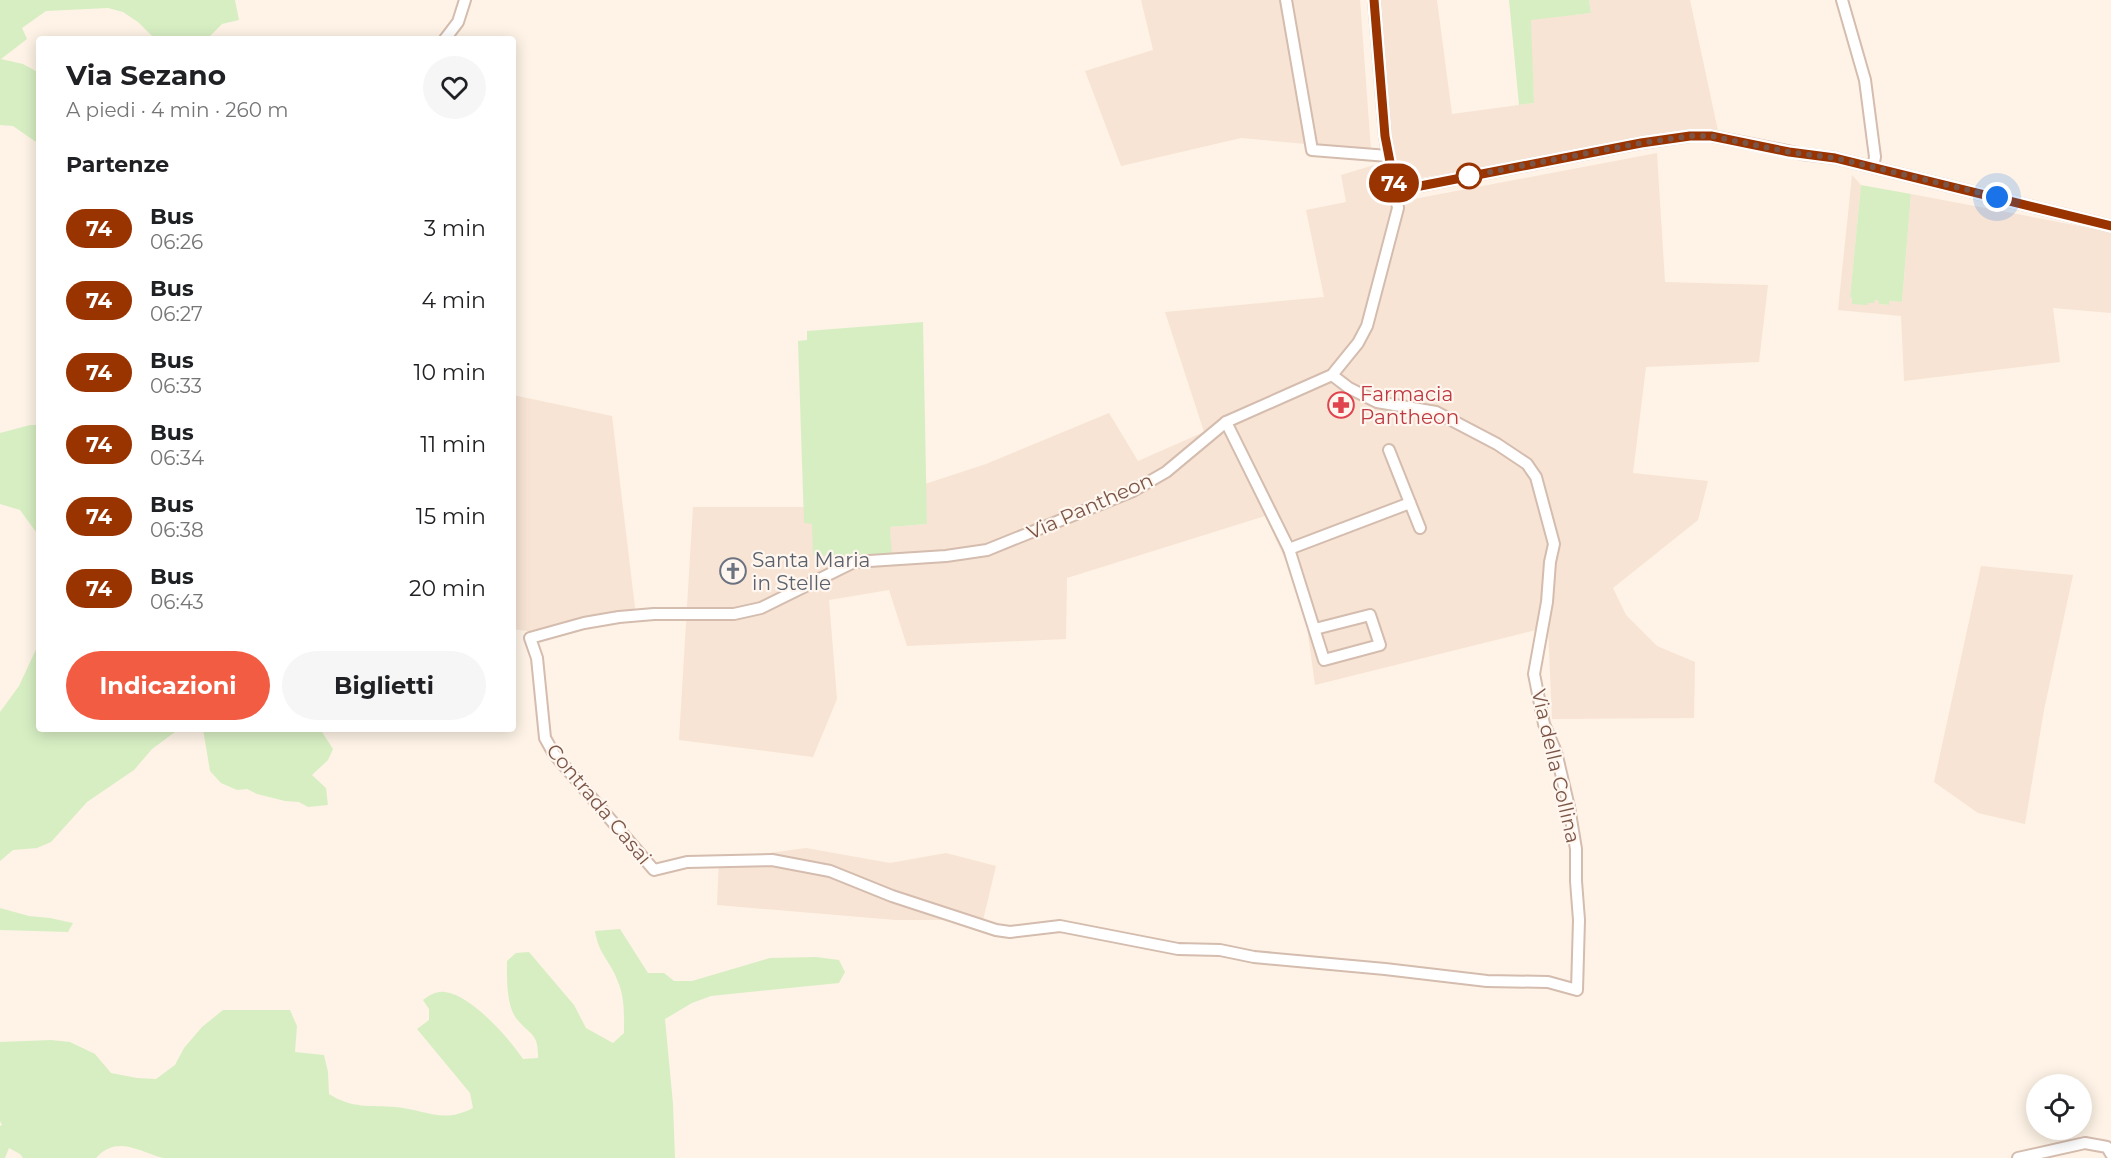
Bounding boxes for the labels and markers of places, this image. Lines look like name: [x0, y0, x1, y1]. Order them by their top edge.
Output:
unlabelled marker: [1456, 163, 1482, 189]
place label: Farmacia Pantheon: [1360, 382, 1459, 429]
pharmacy icon: Farmacia Pantheon: [1326, 390, 1356, 420]
place label: Santa Maria in Stelle: [752, 548, 870, 595]
church icon: Santa Maria in Stelle: [718, 556, 748, 586]

